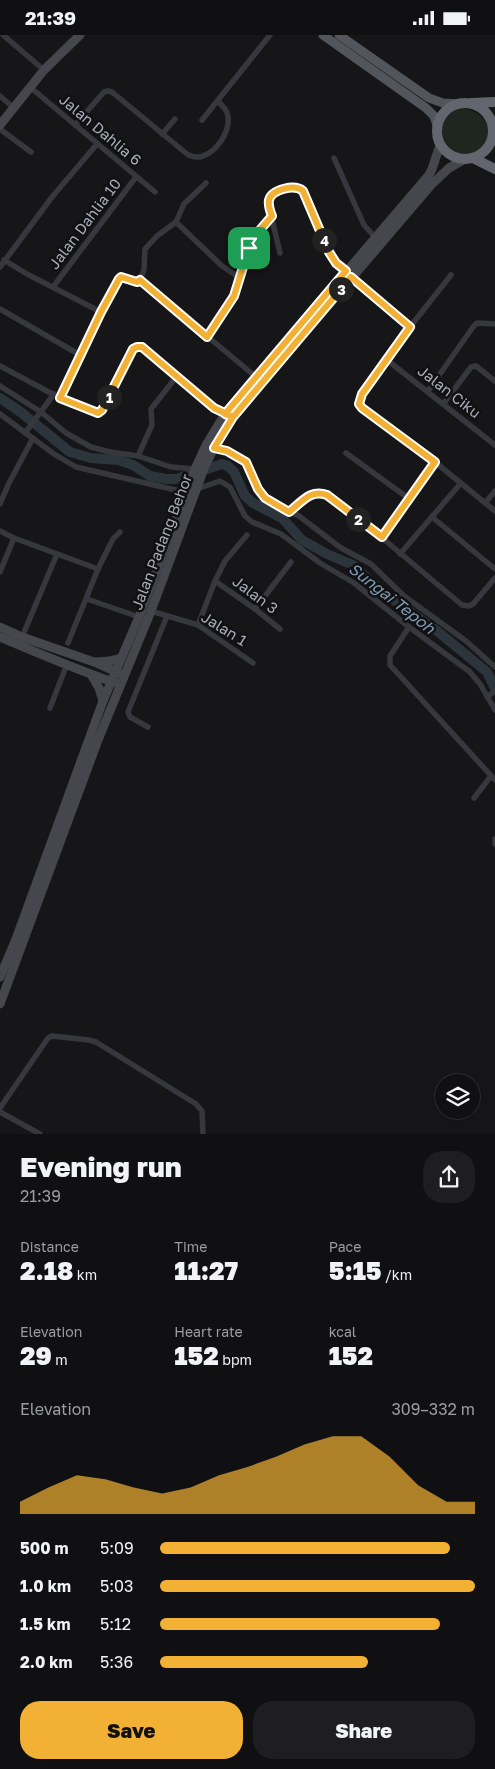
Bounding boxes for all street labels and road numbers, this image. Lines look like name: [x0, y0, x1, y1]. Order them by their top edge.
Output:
street label: Jalan Dahlia 6: [56, 90, 145, 169]
street label: Jalan Dahlia 10: [44, 175, 124, 272]
street label: Jalan Ciku: [415, 361, 485, 421]
street label: Jalan Padang Behor: [127, 471, 195, 612]
street label: Jalan 3: [229, 571, 282, 617]
street label: Jalan 1: [198, 607, 251, 649]

